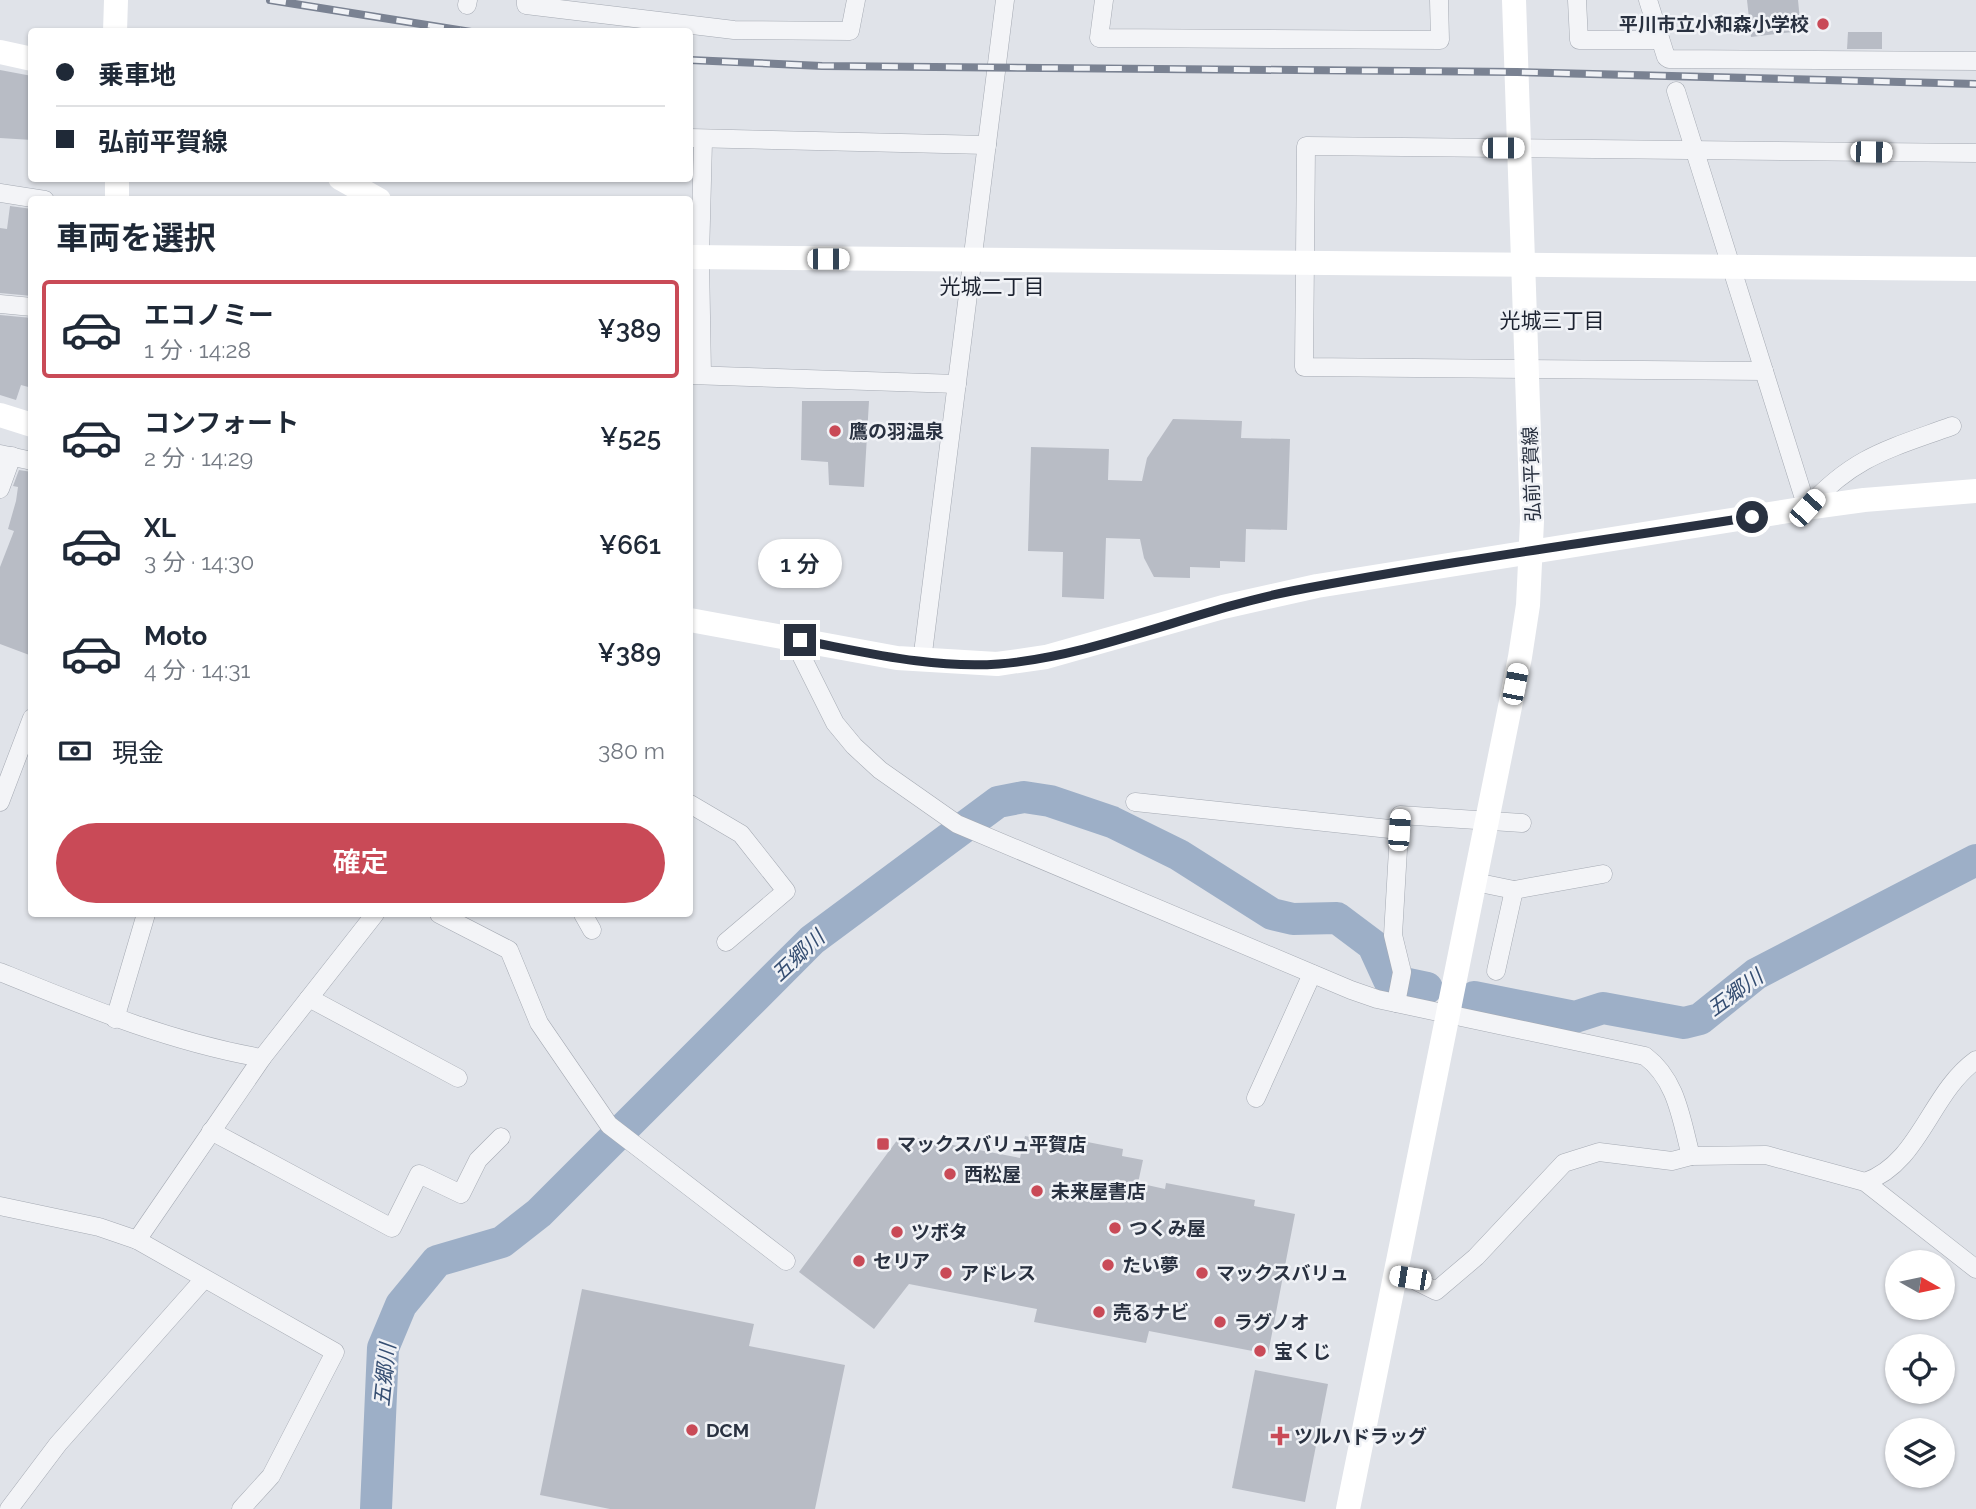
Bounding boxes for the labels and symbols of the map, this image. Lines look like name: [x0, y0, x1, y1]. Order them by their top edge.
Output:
place label: 平川市立小和森小学校: [1619, 13, 1809, 35]
marker: 平川市立小和森小学校: [1815, 16, 1831, 32]
car: [1483, 138, 1525, 159]
car: [1850, 141, 1893, 163]
car: [808, 249, 850, 270]
district label: 光城二丁目: [940, 274, 1045, 299]
district label: 光城三丁目: [1500, 308, 1605, 333]
place label: 鷹の羽温泉: [849, 420, 944, 442]
marker: 鷹の羽温泉: [827, 423, 843, 439]
street label: 弘前平賀線: [1518, 426, 1544, 522]
car: [1786, 485, 1829, 531]
route start: [1736, 501, 1768, 533]
callout: 1 分: [758, 538, 842, 588]
route end: [784, 624, 816, 656]
car: [1501, 661, 1530, 707]
car: [1388, 808, 1411, 852]
water label: 五郷川: [766, 924, 831, 986]
water label: 五郷川: [1702, 963, 1769, 1021]
place label: マックスバリュ平賀店: [897, 1133, 1086, 1155]
marker: マックスバリュ平賀店: [875, 1136, 891, 1152]
place label: 西松屋: [964, 1163, 1021, 1185]
marker: 西松屋: [942, 1166, 958, 1182]
place label: 未来屋書店: [1051, 1180, 1146, 1202]
marker: 未来屋書店: [1029, 1183, 1045, 1199]
place label: つくみ屋: [1129, 1217, 1206, 1239]
marker: つくみ屋: [1107, 1220, 1123, 1236]
place label: ツボタ: [911, 1221, 968, 1243]
marker: ツボタ: [889, 1224, 905, 1240]
place label: セリア: [873, 1250, 930, 1272]
north arrow: [1885, 1250, 1955, 1320]
marker: セリア: [851, 1253, 867, 1269]
place label: たい夢: [1122, 1254, 1179, 1276]
marker: たい夢: [1100, 1257, 1116, 1273]
place label: アドレス: [960, 1262, 1036, 1284]
place label: マックスバリュ: [1216, 1262, 1348, 1284]
car: [1388, 1264, 1433, 1292]
marker: アドレス: [938, 1265, 954, 1281]
marker: マックスバリュ: [1194, 1265, 1210, 1281]
place label: 売るナビ: [1113, 1301, 1189, 1323]
marker: 売るナビ: [1091, 1304, 1107, 1320]
place label: ラグノオ: [1234, 1311, 1310, 1333]
marker: ラグノオ: [1212, 1314, 1228, 1330]
water label: 五郷川: [369, 1340, 400, 1408]
place label: 宝くじ: [1274, 1340, 1331, 1362]
marker: 宝くじ: [1252, 1343, 1268, 1359]
place label: DCM: [706, 1419, 749, 1441]
marker: DCM: [684, 1422, 700, 1438]
place label: ツルハドラッグ: [1294, 1425, 1427, 1447]
marker: ツルハドラッグ: [1272, 1428, 1288, 1444]

